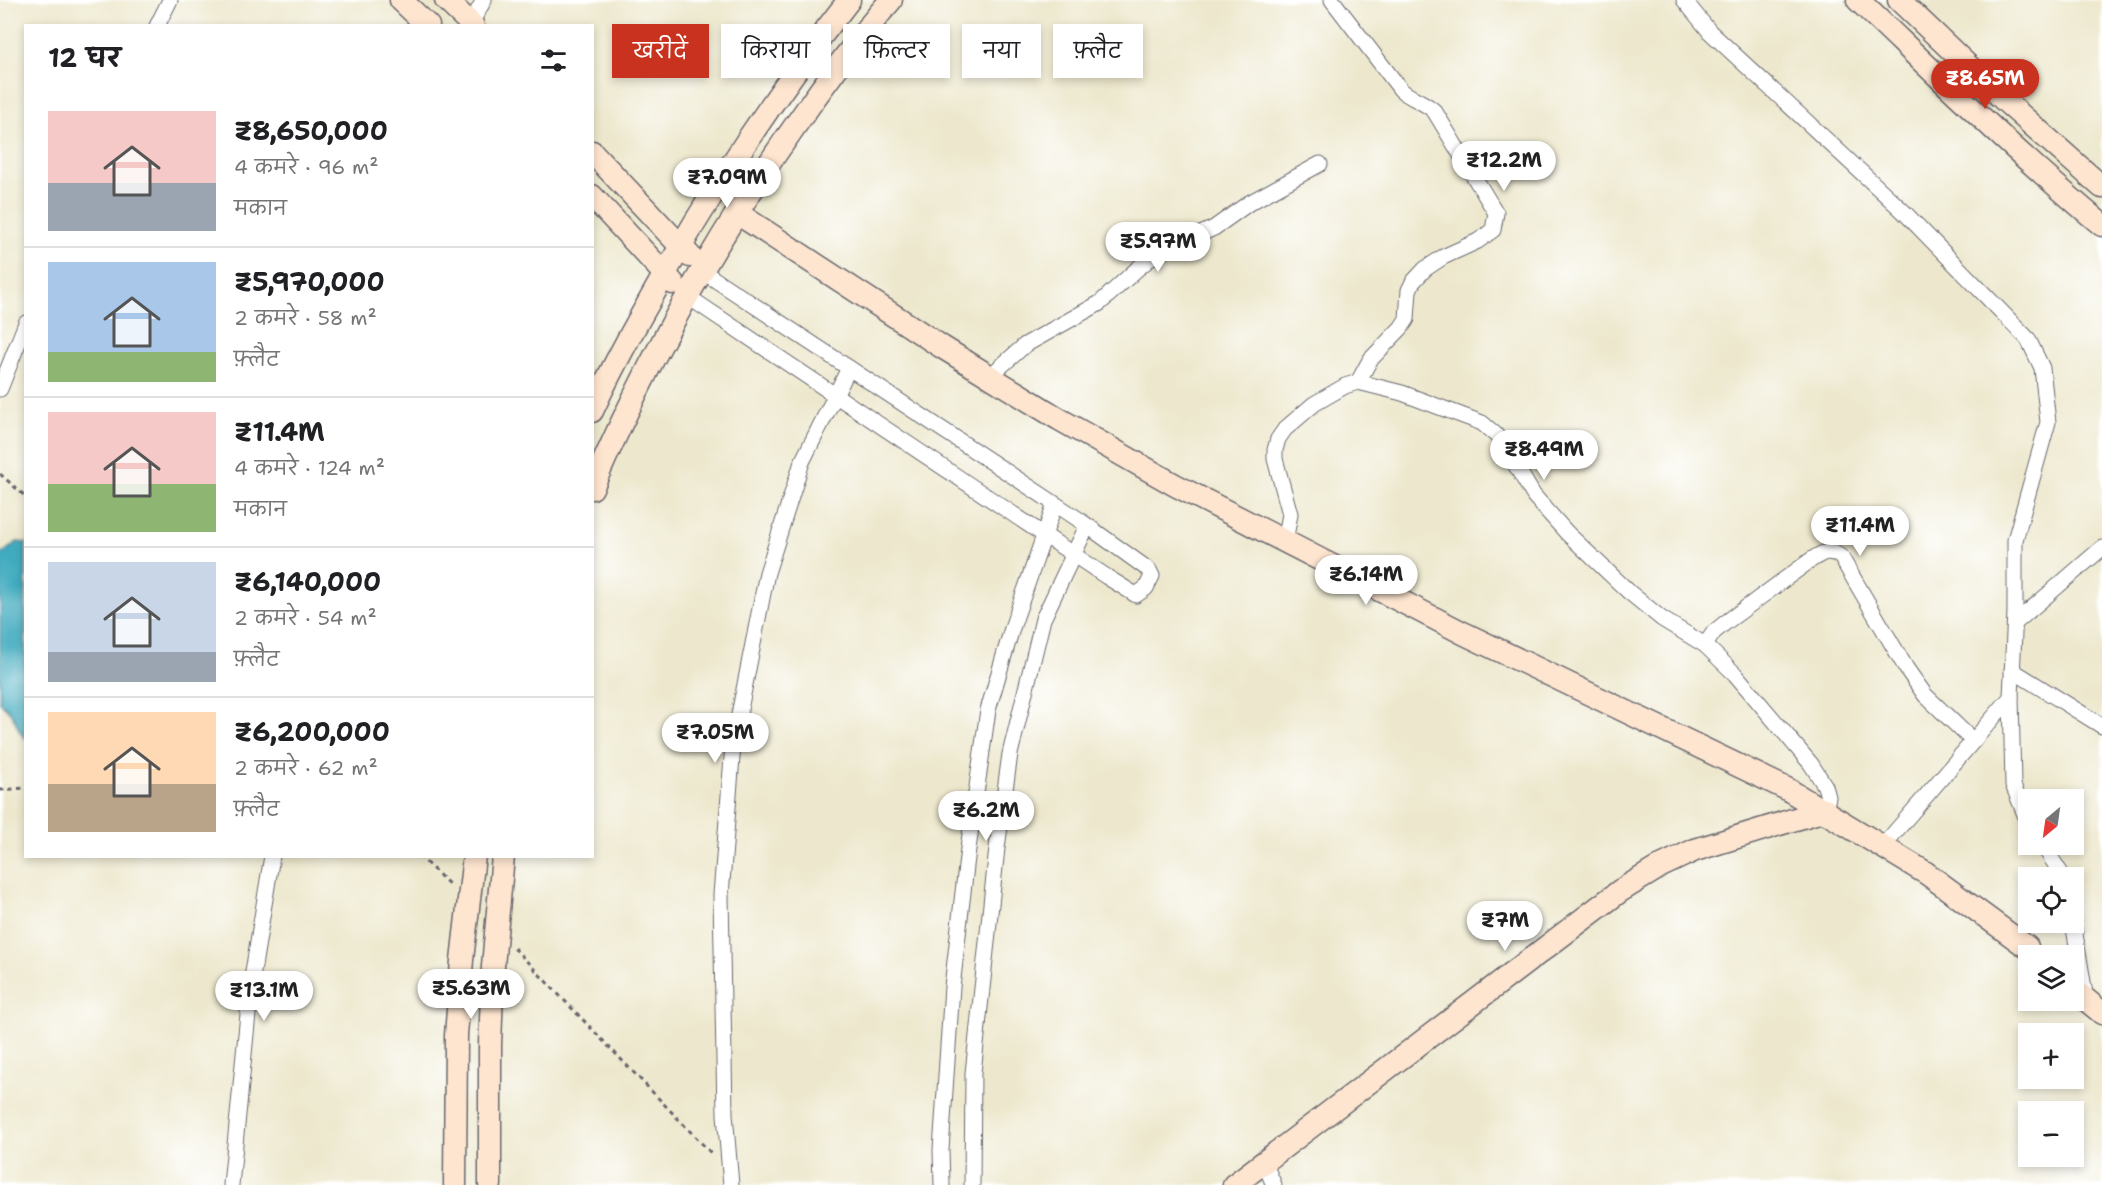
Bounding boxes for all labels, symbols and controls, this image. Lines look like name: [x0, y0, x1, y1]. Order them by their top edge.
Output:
chip: खरीदें: [612, 24, 709, 78]
chip: किराया: [721, 24, 831, 78]
chip: फ़िल्टर: [843, 24, 950, 78]
chip: नया: [962, 24, 1041, 78]
chip: फ़्लैट: [1053, 24, 1143, 78]
text: 12 घर: [48, 40, 121, 75]
icon: filters: [537, 44, 570, 77]
pin: ₹8.65M: [1936, 59, 2034, 110]
text: ₹8.65M: [1945, 65, 2025, 91]
text: ₹8,650,000: [234, 113, 388, 148]
icon: home: [96, 135, 168, 207]
pin: ₹12.2M: [1455, 141, 1553, 192]
text: ₹12.2M: [1466, 147, 1542, 173]
text: 4 कमरे · 96 m²: [234, 154, 379, 180]
pin: ₹7.09M: [678, 158, 776, 209]
text: ₹7.09M: [687, 164, 767, 190]
text: मकान: [234, 195, 287, 221]
pin: ₹5.97M: [1109, 222, 1207, 273]
text: ₹5.97M: [1119, 228, 1197, 254]
text: ₹5,970,000: [234, 264, 385, 299]
icon: home: [96, 286, 168, 358]
text: 2 कमरे · 58 m²: [234, 305, 377, 331]
text: फ़्लैट: [234, 346, 280, 372]
text: ₹11.4M: [234, 414, 325, 449]
pin: ₹8.49M: [1495, 430, 1593, 481]
icon: home: [96, 436, 168, 508]
text: ₹8.49M: [1504, 436, 1584, 462]
text: 4 कमरे · 124 m²: [234, 455, 385, 481]
text: मकान: [234, 496, 287, 522]
pin: ₹11.4M: [1811, 506, 1909, 557]
text: ₹11.4M: [1825, 512, 1895, 538]
pin: ₹6.14M: [1317, 555, 1415, 606]
text: ₹6.14M: [1329, 561, 1403, 587]
text: ₹6,140,000: [234, 564, 381, 599]
icon: home: [96, 586, 168, 658]
text: 2 कमरे · 54 m²: [234, 605, 377, 631]
text: फ़्लैट: [234, 646, 280, 672]
pin: ₹7.05M: [666, 713, 764, 764]
text: ₹6,200,000: [234, 714, 390, 749]
text: ₹7.05M: [676, 719, 754, 745]
icon: home: [96, 736, 168, 808]
text: 2 कमरे · 62 m²: [234, 755, 378, 781]
north arrow: [2018, 789, 2084, 855]
map controls: [2018, 789, 2084, 1167]
pin: ₹6.2M: [944, 791, 1028, 842]
text: फ़्लैट: [234, 796, 280, 822]
text: ₹6.2M: [952, 797, 1020, 823]
button: locate: [2018, 867, 2084, 933]
pin: ₹7M: [1476, 901, 1534, 952]
text: ₹7M: [1481, 907, 1529, 933]
button: layers: [2018, 945, 2084, 1011]
pin: ₹5.63M: [422, 969, 520, 1020]
pin: ₹13.1M: [215, 971, 313, 1022]
text: ₹5.63M: [431, 975, 511, 1001]
text: ₹13.1M: [229, 977, 299, 1003]
button: +: [2018, 1023, 2084, 1089]
button: −: [2018, 1101, 2084, 1167]

